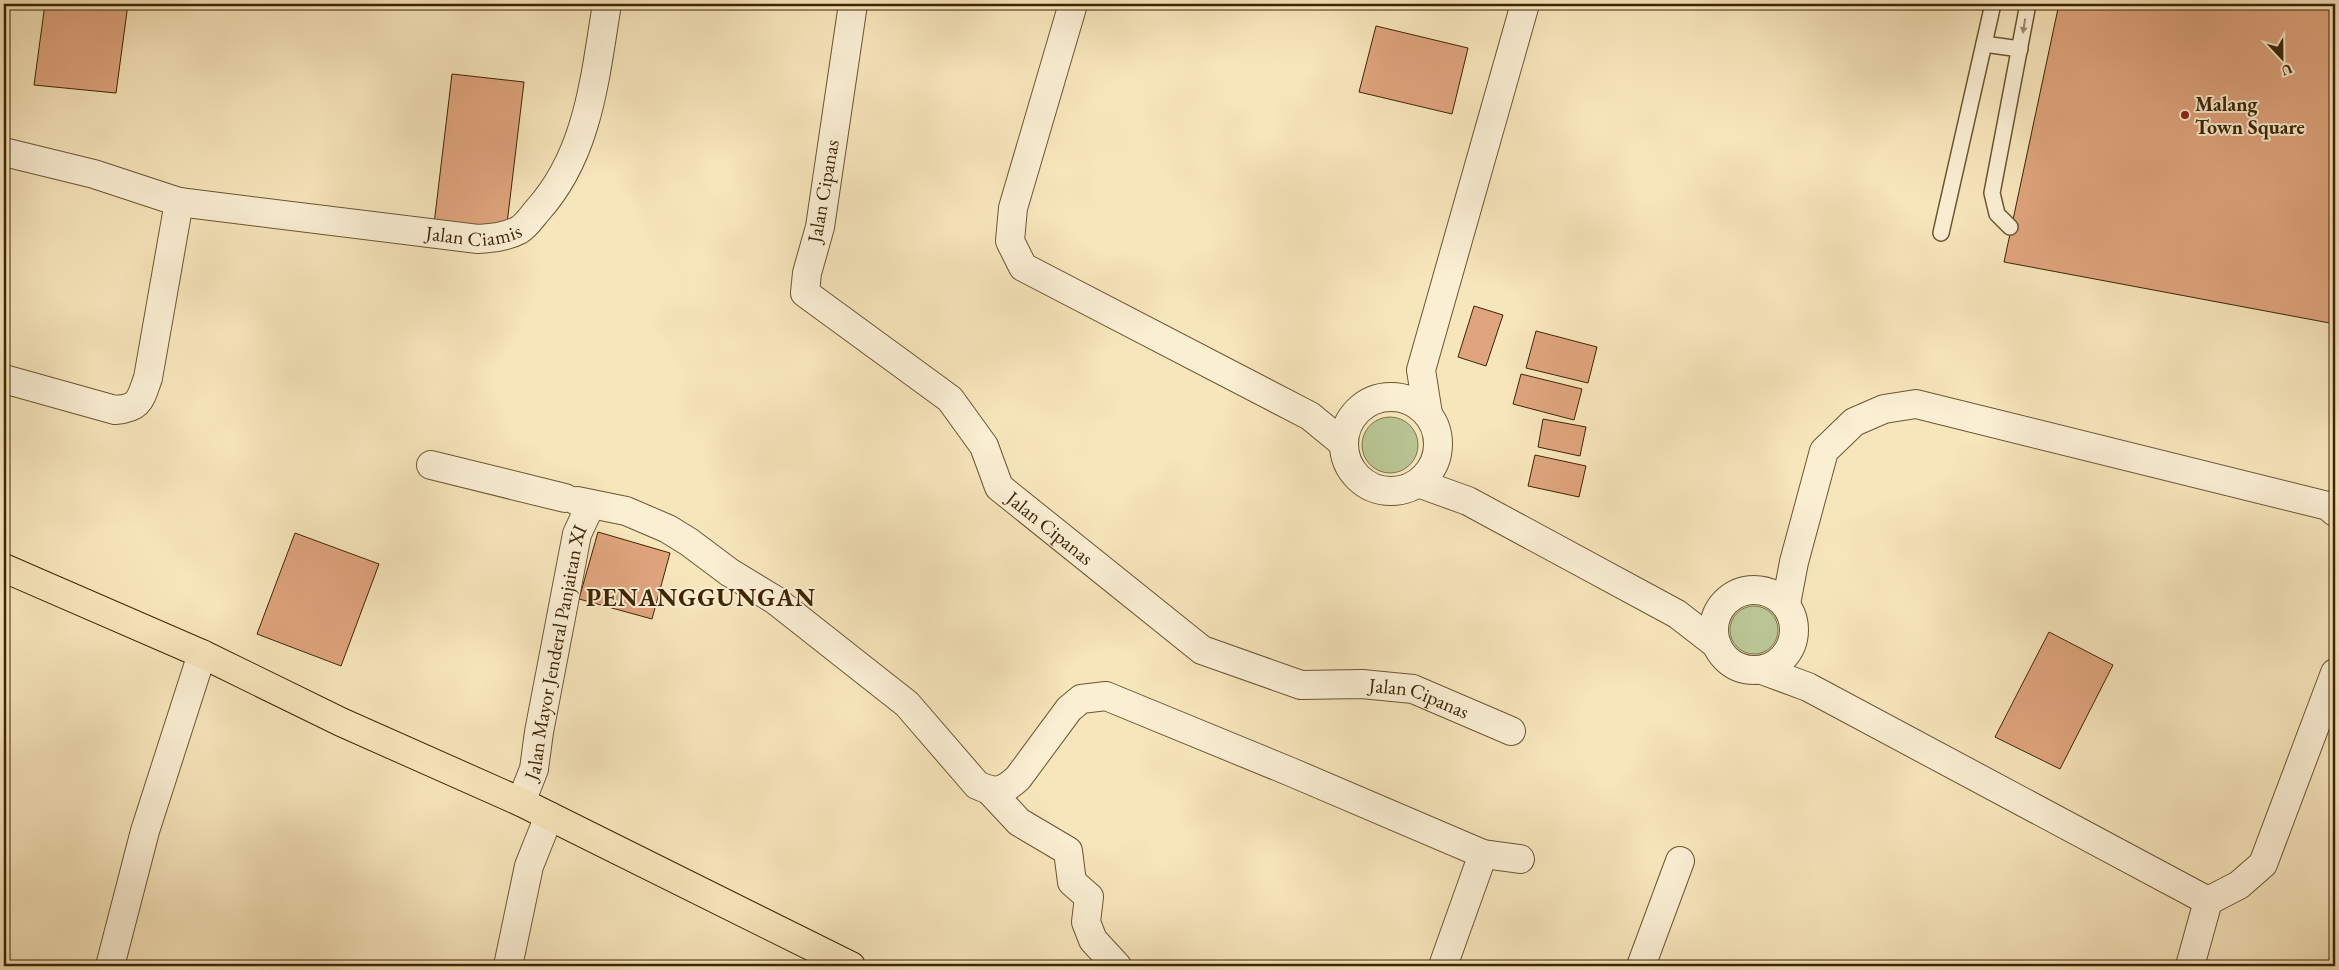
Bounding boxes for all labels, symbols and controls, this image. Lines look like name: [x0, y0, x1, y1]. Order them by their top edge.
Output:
one-way arrow: [2019, 19, 2027, 35]
north arrow: [2256, 32, 2306, 82]
text: U: [2278, 60, 2295, 81]
place label: Malang Town Square: [2195, 91, 2305, 140]
marker: Malang Town Square: [2179, 109, 2191, 121]
street label: Jalan Cipanas: [801, 137, 845, 247]
street label: Jalan Ciamis: [422, 218, 526, 252]
street label: Jalan Cipanas: [1000, 484, 1099, 571]
street label: Jalan Mayor Jenderal Panjaitan XI: [517, 520, 593, 786]
district label: PENANGGUNGAN: [586, 581, 816, 613]
street label: Jalan Cipanas: [1366, 672, 1473, 725]

